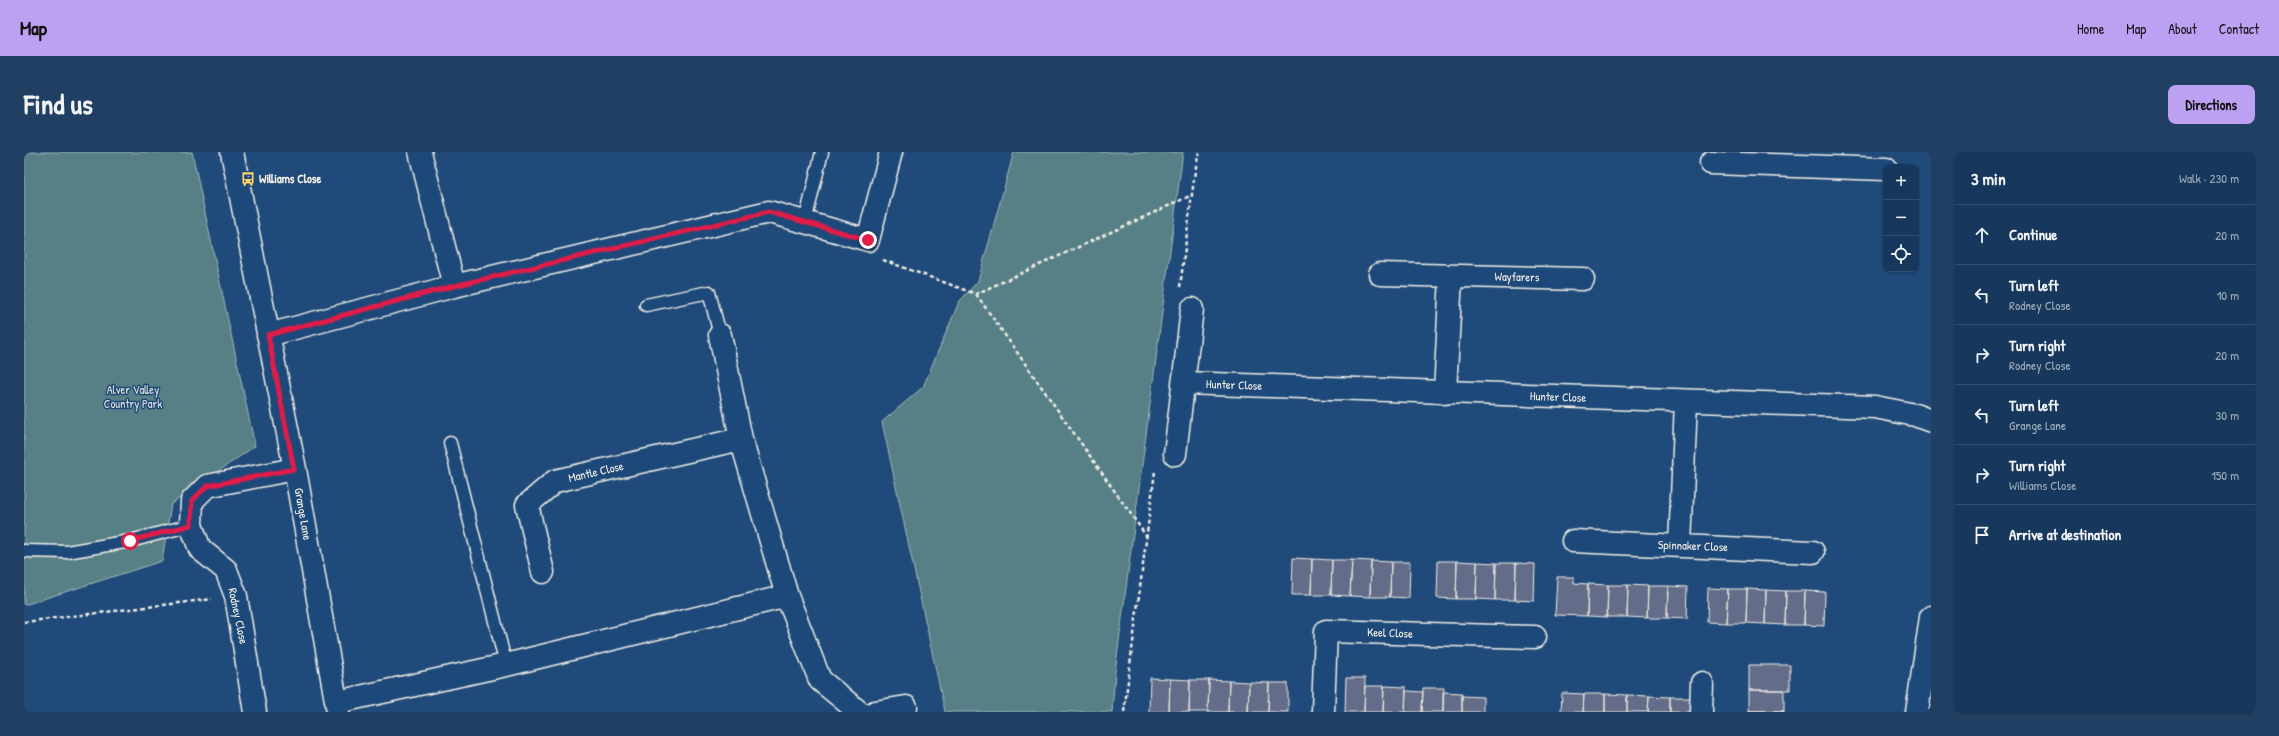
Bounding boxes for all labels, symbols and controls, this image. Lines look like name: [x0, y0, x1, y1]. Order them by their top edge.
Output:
text: Map: [20, 15, 47, 41]
text: Home: [2077, 19, 2104, 38]
text: Map: [2126, 19, 2146, 38]
text: About: [2168, 19, 2197, 38]
text: Contact: [2219, 19, 2259, 38]
text: Find us: [24, 85, 93, 123]
button: Directions: [2168, 85, 2255, 124]
map controls: [1883, 164, 1919, 272]
button: +: [1883, 164, 1919, 200]
text: 3 min: [1971, 167, 2006, 190]
text: Walk · 230 m: [2179, 169, 2239, 187]
place label: Williams Close: [259, 170, 321, 187]
bus stop icon: Williams Close: [240, 171, 256, 187]
button: −: [1883, 200, 1919, 236]
icon: ahead: [1971, 224, 1993, 246]
text: Continue: [2009, 224, 2057, 245]
text: 20 m: [2215, 226, 2239, 244]
route end: [859, 231, 877, 249]
button: locate: [1883, 236, 1919, 272]
street label: Wayfarers: [1494, 268, 1540, 285]
text: Turn left: [2009, 275, 2059, 296]
icon: left: [1971, 284, 1993, 306]
text: 10 m: [2217, 286, 2239, 304]
text: Rodney Close: [2009, 296, 2071, 314]
text: Turn right: [2009, 335, 2065, 356]
icon: right: [1971, 344, 1993, 366]
text: 20 m: [2215, 346, 2239, 364]
text: Rodney Close: [2009, 356, 2071, 374]
street label: Hunter Close: [1206, 375, 1263, 394]
park label: Alver Valley Country Park: [104, 381, 162, 412]
street label: Hunter Close: [1530, 387, 1587, 406]
text: Turn left: [2009, 395, 2059, 416]
icon: left: [1971, 404, 1993, 426]
text: 30 m: [2216, 406, 2239, 424]
text: Grange Lane: [2009, 416, 2066, 434]
text: Turn right: [2009, 455, 2065, 476]
street label: Mantle Close: [567, 457, 625, 486]
icon: right: [1971, 464, 1993, 486]
text: 150 m: [2211, 466, 2239, 484]
text: Williams Close: [2009, 476, 2076, 494]
street label: Grange Lane: [291, 486, 316, 542]
icon: arrive: [1971, 524, 1993, 546]
text: Arrive at destination: [2009, 524, 2121, 545]
route start: [121, 532, 139, 550]
street label: Spinnaker Close: [1658, 536, 1729, 555]
street label: Rodney Close: [224, 586, 253, 646]
street label: Keel Close: [1367, 623, 1413, 642]

